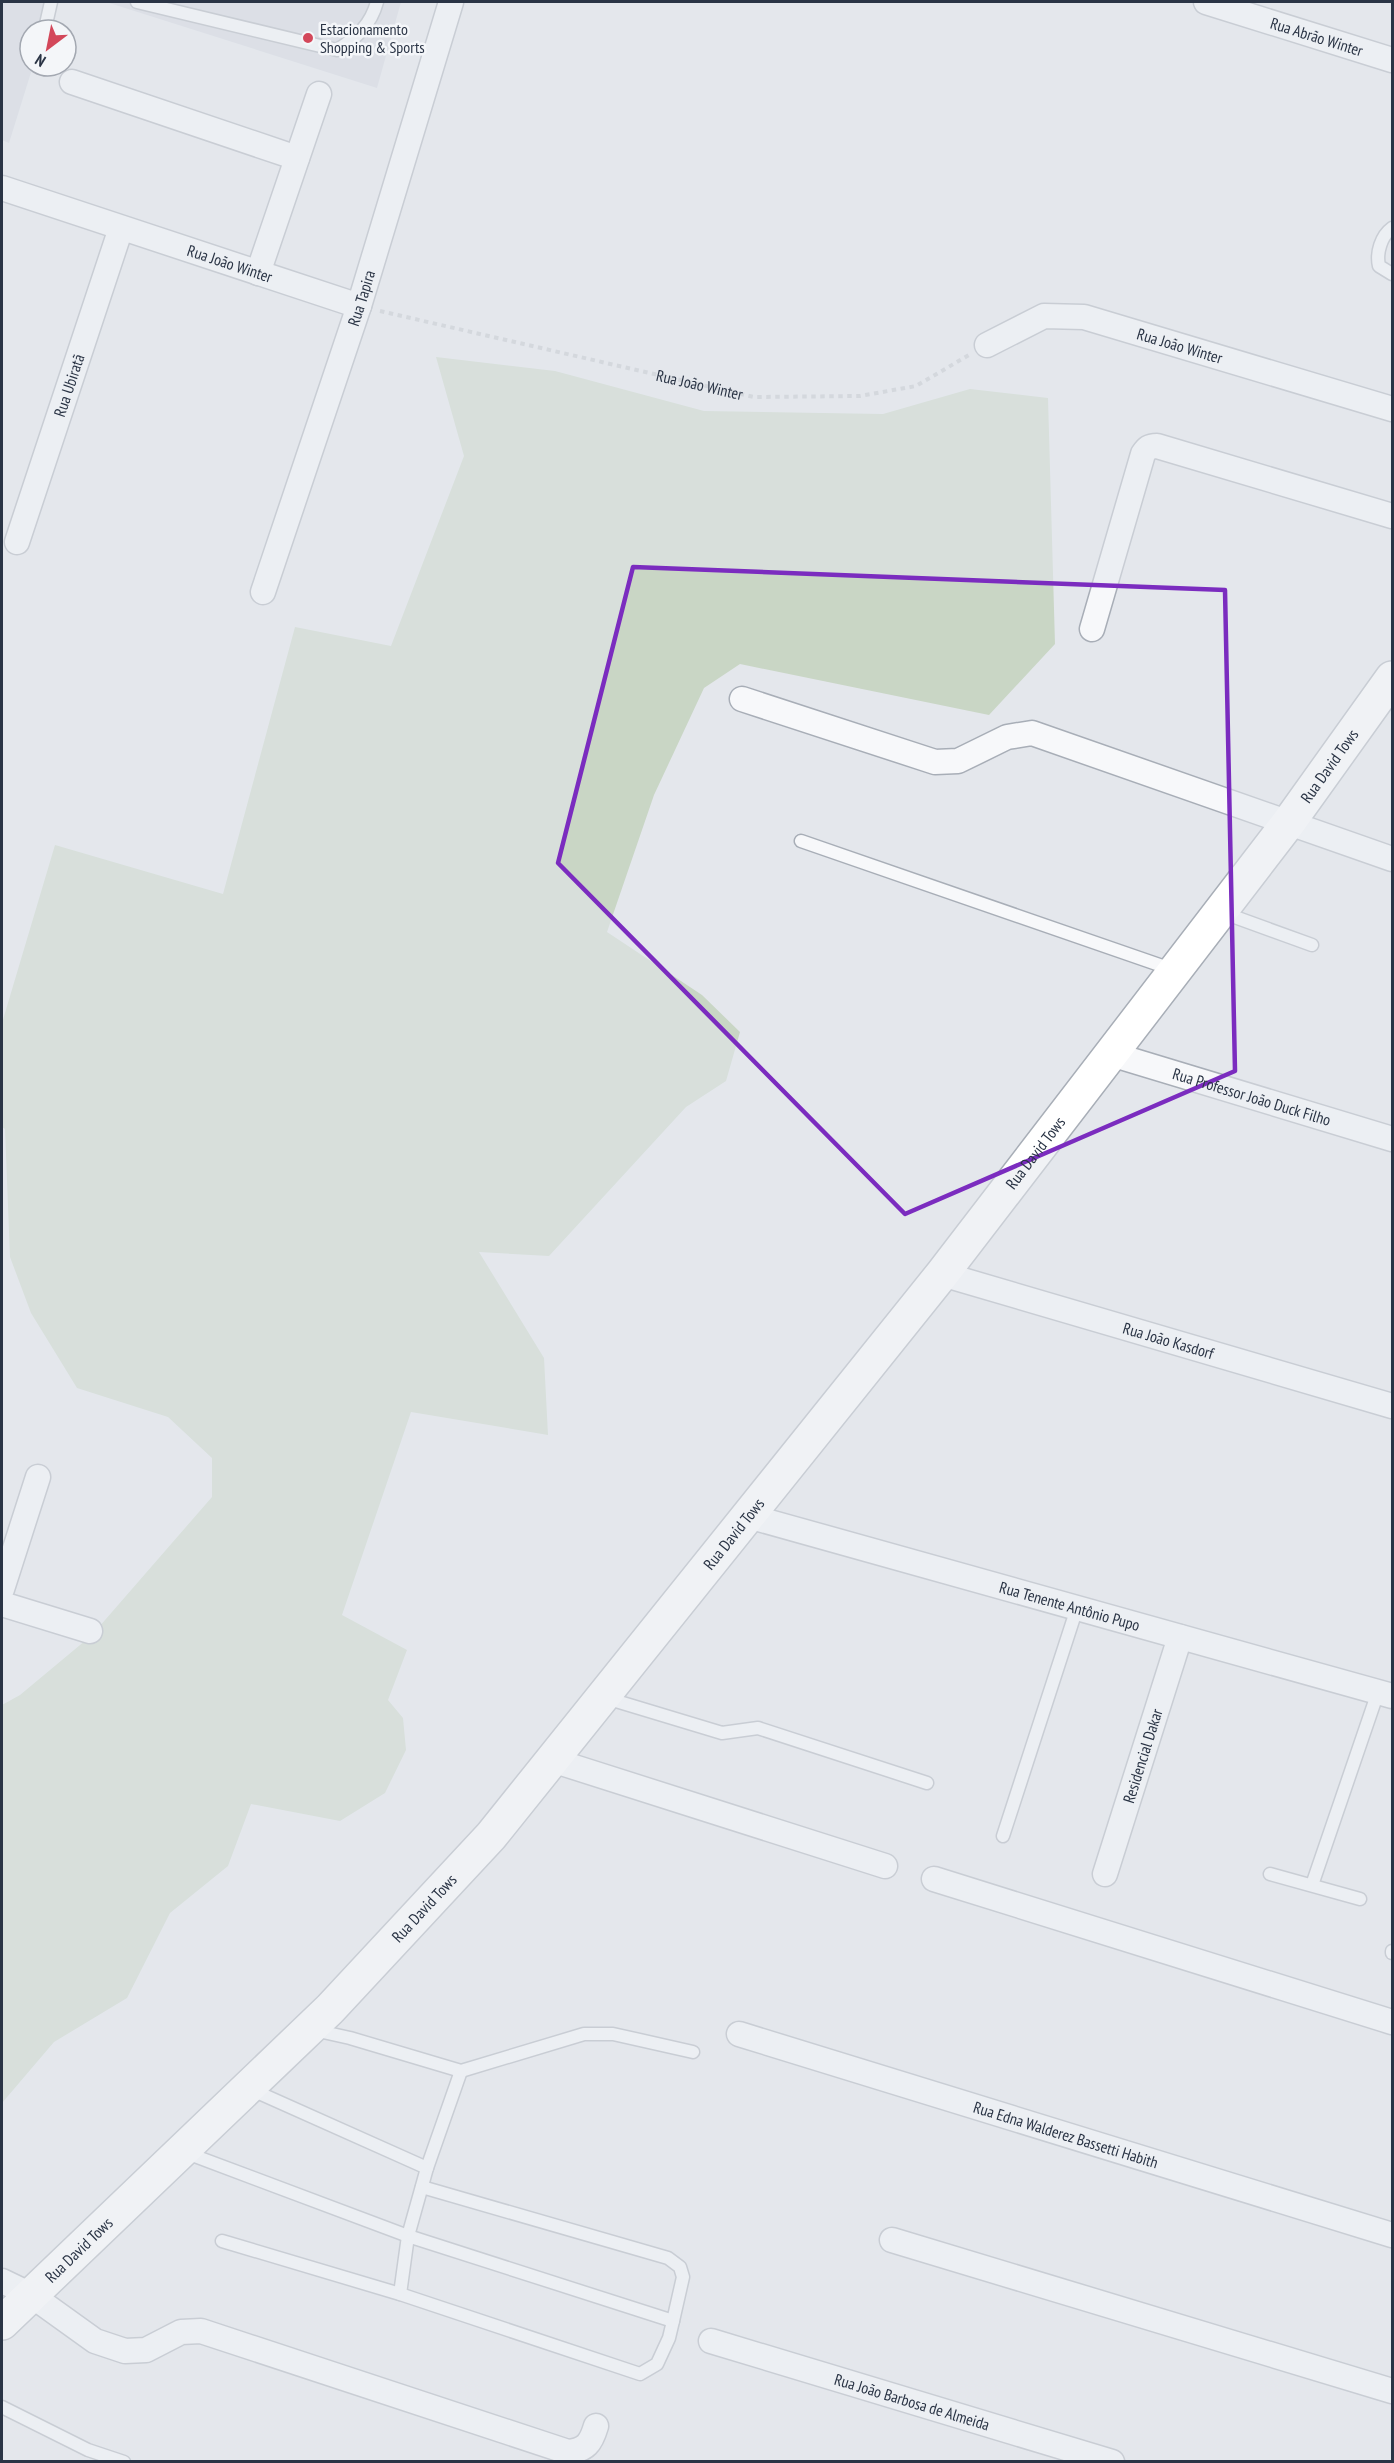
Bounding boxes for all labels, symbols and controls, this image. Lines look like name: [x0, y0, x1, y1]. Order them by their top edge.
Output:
street label: Rua Abrão Winter: [1268, 13, 1366, 61]
north arrow: [18, 18, 78, 78]
place label: Estacionamento Shopping & Sports: [320, 19, 425, 57]
marker: Estacionamento Shopping & Sports: [301, 31, 315, 45]
text: N: [31, 50, 49, 71]
street label: Rua João Winter: [185, 240, 275, 287]
street label: Rua Tapira: [343, 268, 379, 329]
street label: Rua João Winter: [1135, 323, 1226, 368]
street label: Rua Ubiratã: [49, 351, 89, 419]
street label: Rua João Winter: [654, 365, 746, 404]
street label: Rua David Tows: [1296, 725, 1362, 807]
street label: Rua Professor João Duck Filho: [1170, 1063, 1333, 1130]
street label: Rua David Tows: [1001, 1112, 1069, 1193]
street label: Rua João Kasdorf: [1121, 1318, 1217, 1363]
street label: Rua David Tows: [699, 1494, 768, 1574]
street label: Rua Tenente Antônio Pupo: [997, 1577, 1142, 1635]
street label: Residencial Dakar: [1118, 1706, 1167, 1805]
street label: Rua David Tows: [387, 1870, 461, 1946]
street label: Rua Edna Walderez Bassetti Habith: [971, 2097, 1161, 2172]
street label: Rua David Tows: [41, 2213, 117, 2287]
street label: Rua João Barbosa de Almeida: [832, 2369, 992, 2435]

